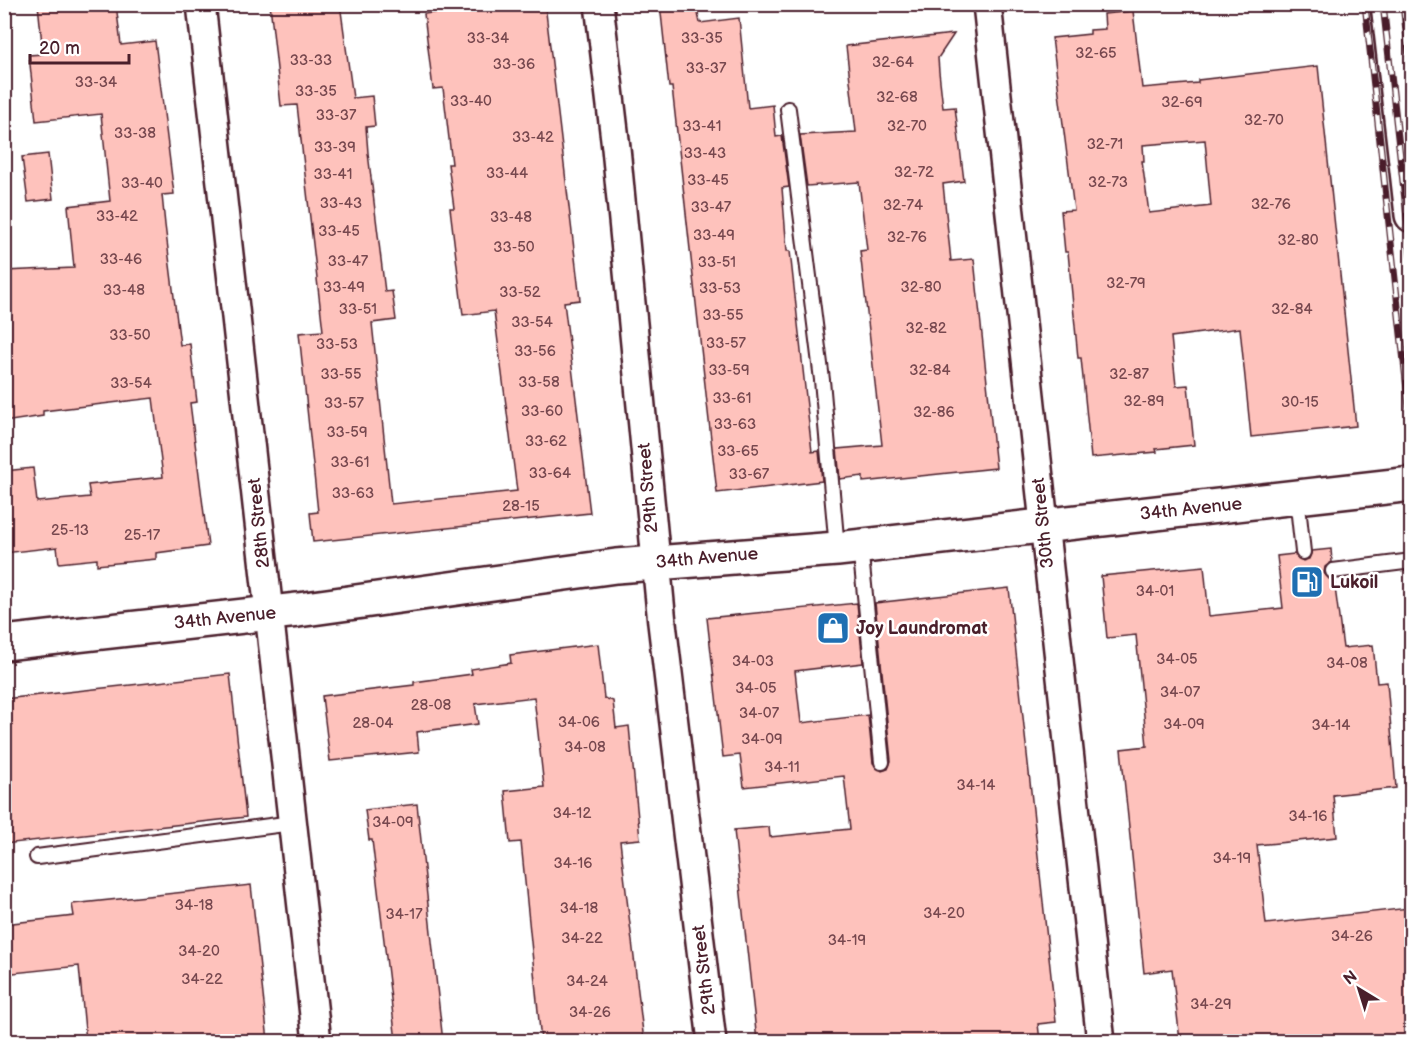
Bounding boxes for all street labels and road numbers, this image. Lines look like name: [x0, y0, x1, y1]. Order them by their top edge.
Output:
street label: 29th Street: [634, 442, 662, 534]
street label: 28th Street: [244, 476, 274, 569]
street label: 30th Street: [1028, 476, 1058, 569]
street label: 34th Avenue: [1139, 493, 1244, 525]
street label: 34th Avenue: [655, 543, 759, 573]
street label: 34th Avenue: [173, 602, 278, 634]
street label: 29th Street: [688, 923, 720, 1016]

